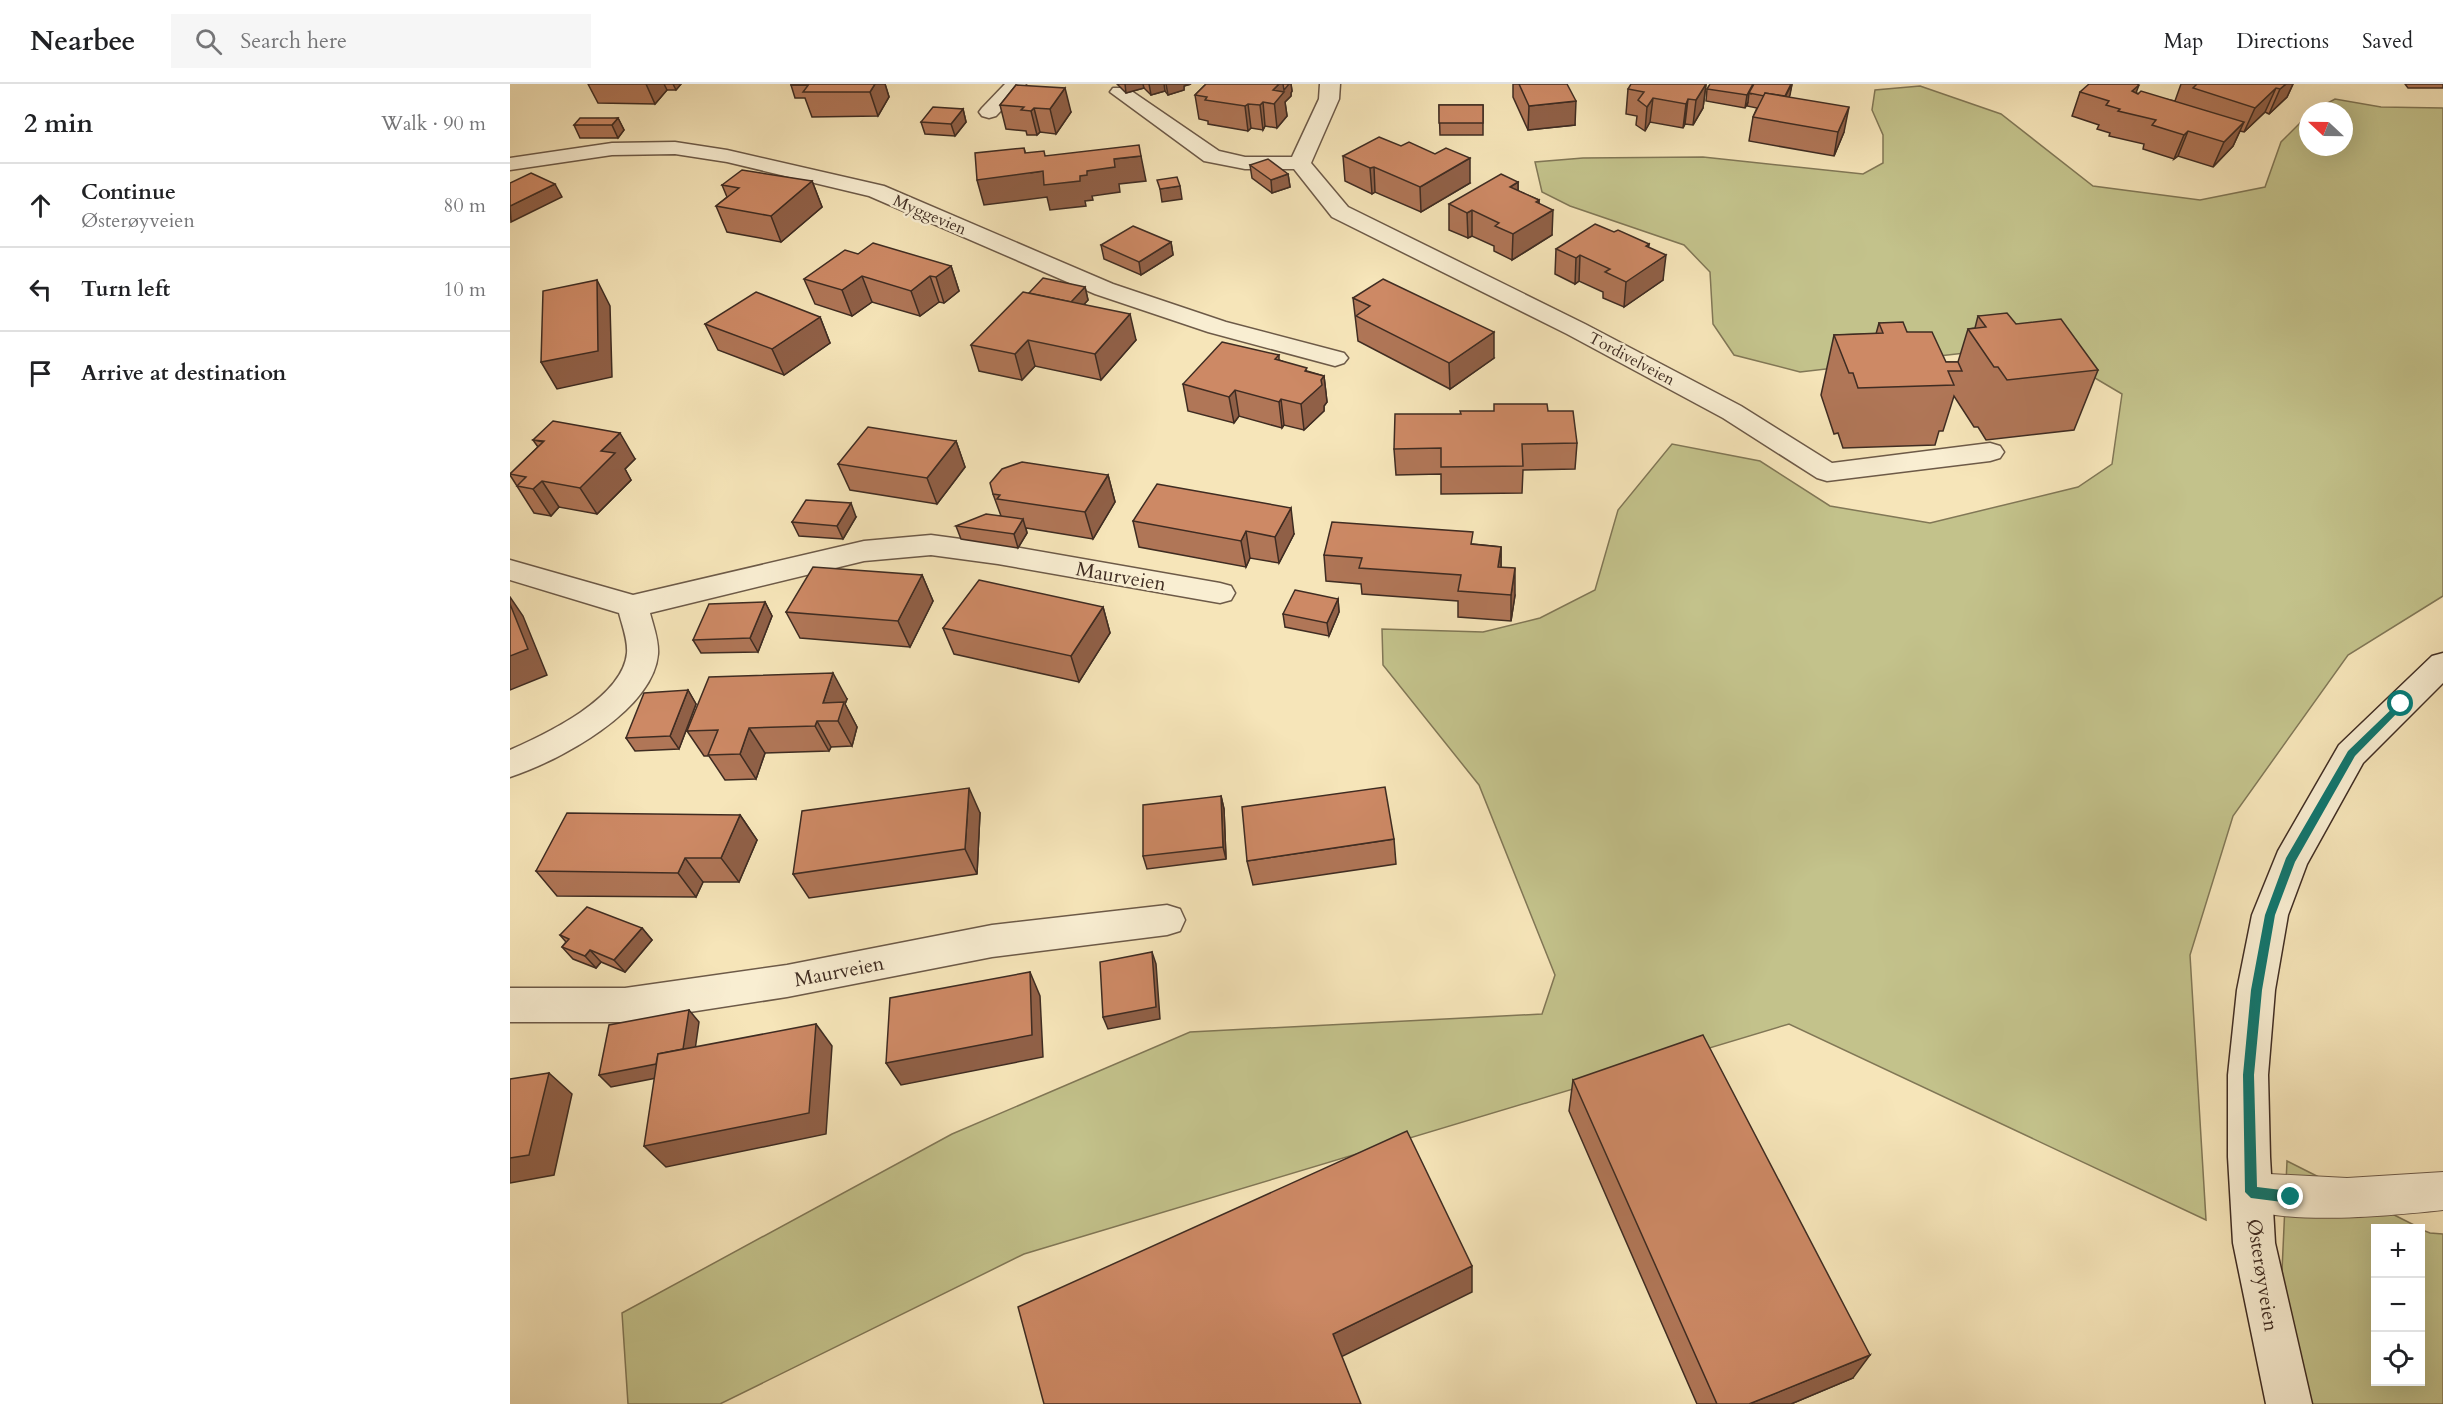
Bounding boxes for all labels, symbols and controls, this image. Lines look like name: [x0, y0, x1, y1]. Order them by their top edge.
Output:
search box: [171, 14, 591, 68]
text: Nearbee: [30, 22, 135, 60]
icon: search: [192, 25, 225, 58]
text: Search here: [240, 26, 347, 56]
text: Map: [2163, 27, 2203, 56]
text: Directions: [2236, 27, 2329, 56]
text: Saved: [2362, 27, 2413, 56]
north arrow: [2299, 102, 2353, 156]
text: 2 min: [24, 106, 93, 141]
text: Walk · 90 m: [381, 110, 486, 137]
text: Continue: [81, 177, 176, 207]
icon: ahead: [24, 189, 57, 222]
street label: Myggevien: [890, 190, 970, 240]
text: 80 m: [443, 192, 486, 219]
text: Østerøyveien: [81, 207, 195, 234]
icon: left: [24, 273, 57, 306]
text: Turn left: [81, 274, 170, 304]
text: 10 m: [443, 276, 486, 303]
street label: Tordivelveien: [1584, 327, 1679, 391]
icon: arrive: [24, 357, 57, 390]
text: Arrive at destination: [81, 358, 286, 388]
street label: Maurveien: [1074, 555, 1169, 598]
route start: [2387, 690, 2413, 716]
street label: Maurveien: [792, 949, 887, 993]
route end: [2277, 1183, 2303, 1209]
street label: Østerøyveien: [2240, 1217, 2285, 1334]
map controls: [2371, 1224, 2425, 1386]
button: +: [2371, 1224, 2425, 1278]
button: −: [2371, 1278, 2425, 1332]
button: locate: [2371, 1332, 2425, 1386]

